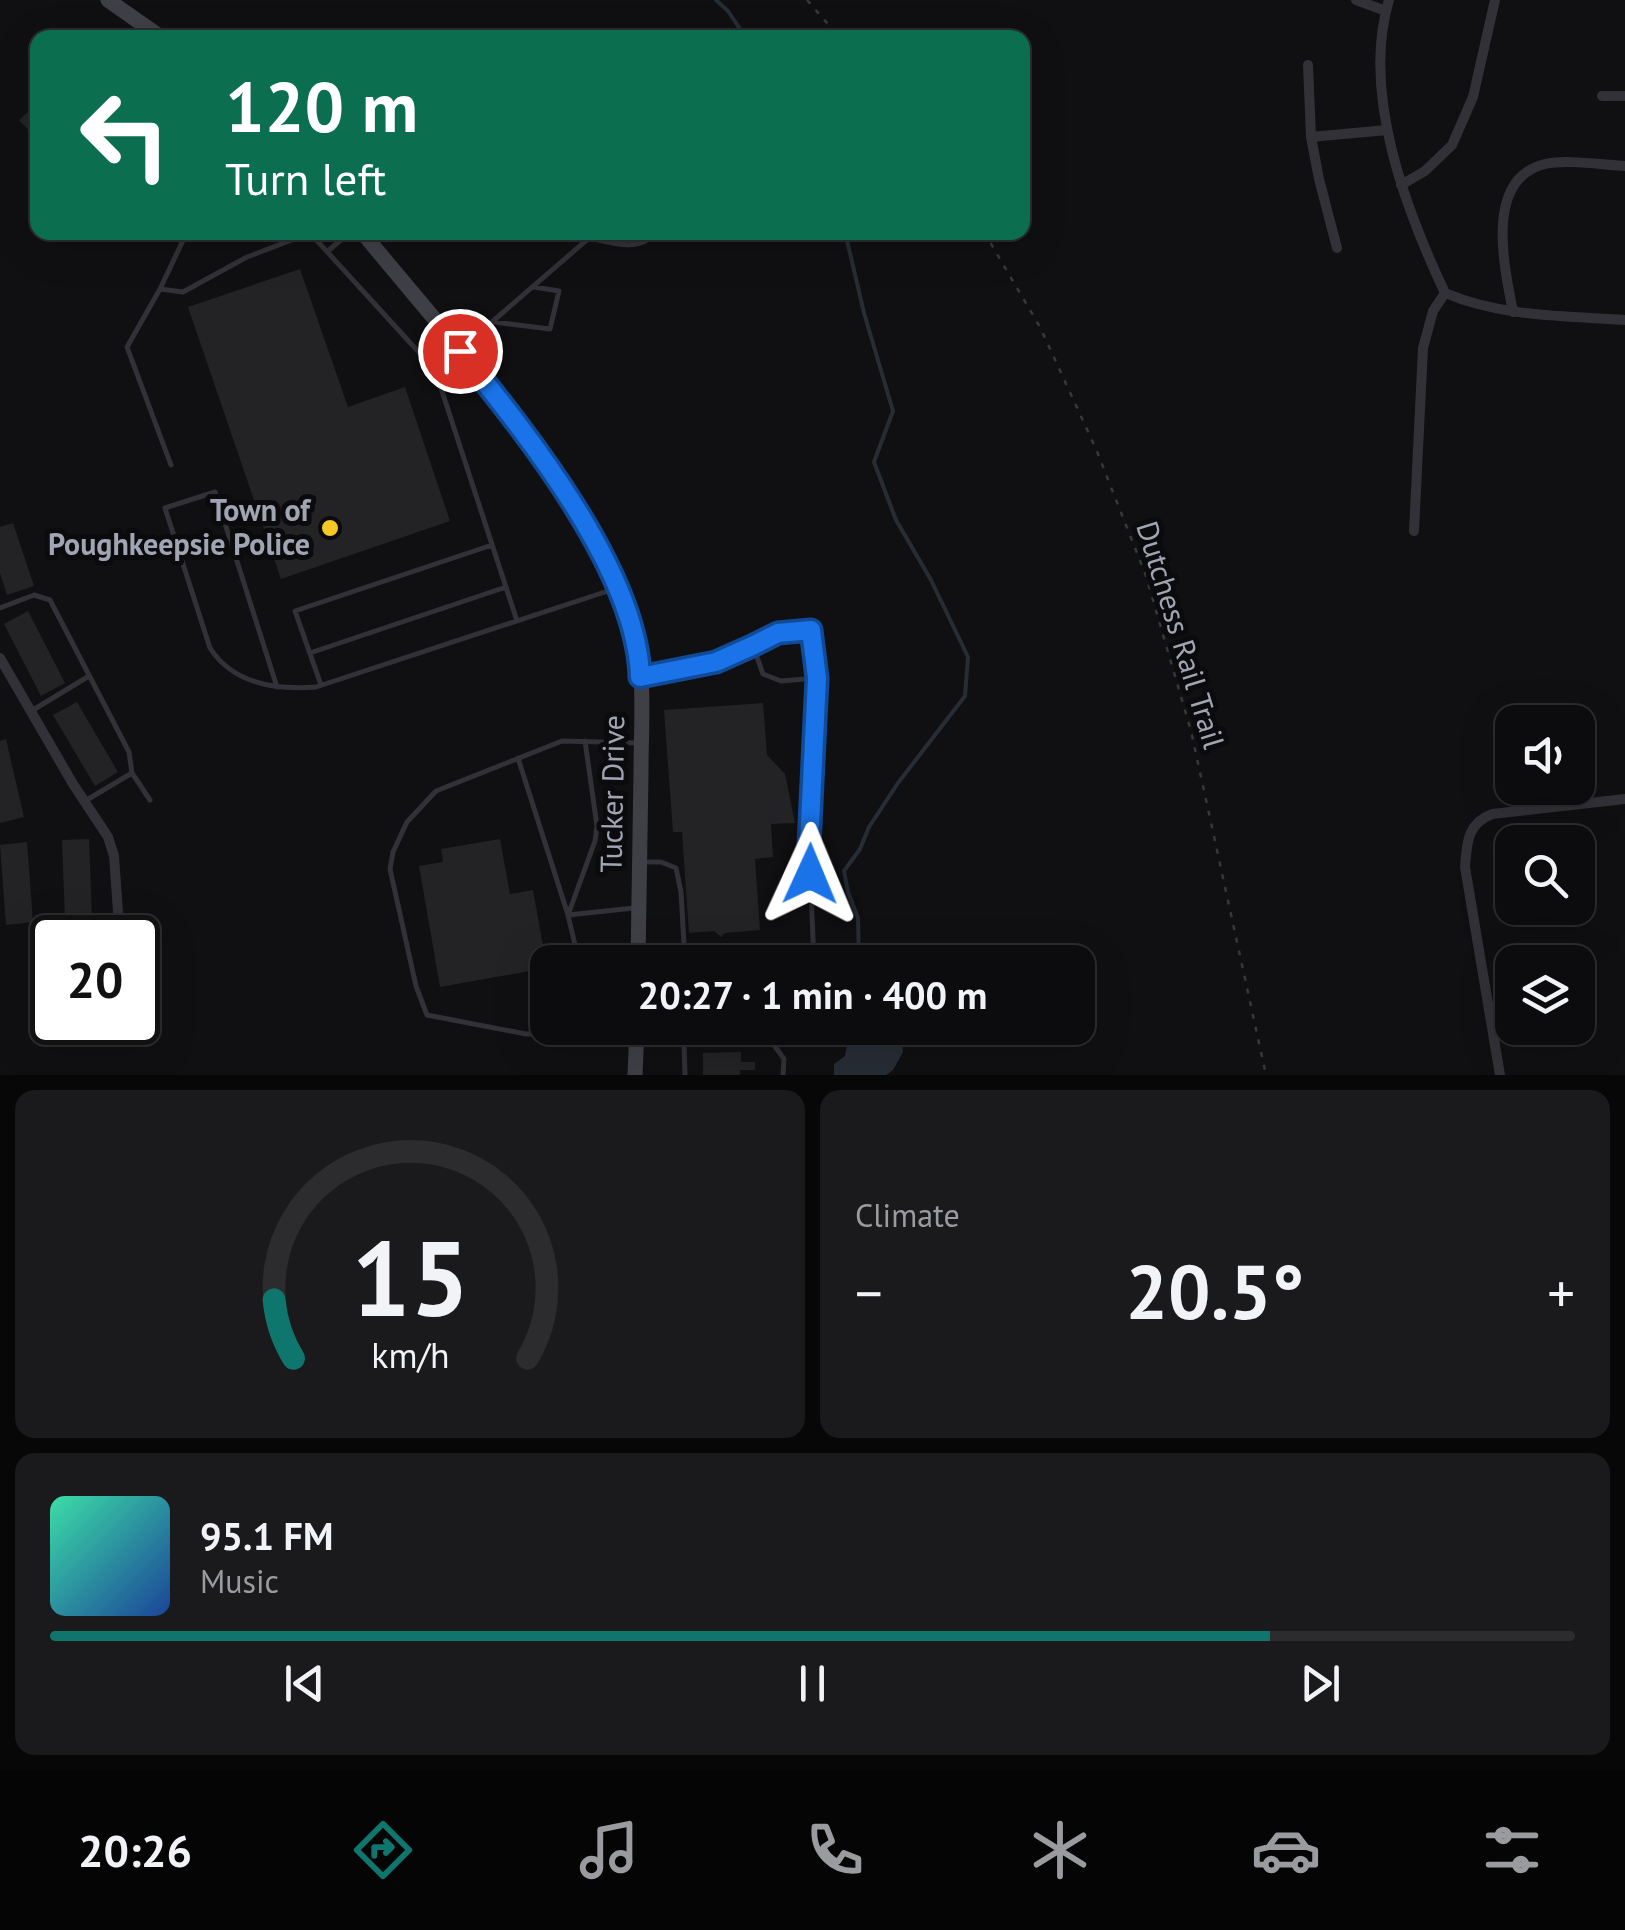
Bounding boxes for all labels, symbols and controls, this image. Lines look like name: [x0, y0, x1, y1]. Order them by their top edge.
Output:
text: 120 m: [225, 61, 418, 151]
icon: left: [60, 70, 190, 200]
text: Turn left: [225, 149, 386, 207]
pin: [418, 309, 503, 394]
icon: arrive: [433, 324, 488, 379]
place label: Town of Poughkeepsie Police: [48, 490, 312, 563]
street label: Dutchess Rail Trail: [1128, 516, 1235, 753]
marker: Town of Poughkeepsie Police: [319, 517, 341, 539]
map controls: [1495, 705, 1595, 1045]
button: sound: [1495, 705, 1595, 805]
street label: Tucker Drive: [591, 715, 632, 873]
position arrow: [758, 822, 862, 926]
button: search: [1495, 825, 1595, 925]
speed limit sign: 20: [30, 915, 160, 1045]
button: layers: [1495, 945, 1595, 1045]
text: 20:27 · 1 min · 400 m: [638, 970, 987, 1019]
text: Climate: [855, 1194, 960, 1236]
text: 15: [351, 1210, 469, 1345]
text: 20.5°: [1126, 1243, 1304, 1340]
text: −: [855, 1257, 883, 1328]
text: +: [1547, 1257, 1575, 1328]
text: km/h: [371, 1332, 449, 1378]
text: 95.1 FM: [200, 1511, 333, 1560]
text: Music: [200, 1560, 279, 1602]
icon: previous: [277, 1656, 332, 1711]
icon: pause: [785, 1656, 840, 1711]
icon: next: [1293, 1656, 1348, 1711]
icon: directions: [348, 1815, 418, 1885]
icon: music: [574, 1815, 644, 1885]
icon: phone: [800, 1815, 870, 1885]
icon: climate: [1025, 1815, 1095, 1885]
icon: car: [1251, 1815, 1321, 1885]
icon: filters: [1477, 1815, 1547, 1885]
text: 20:26: [78, 1821, 192, 1879]

